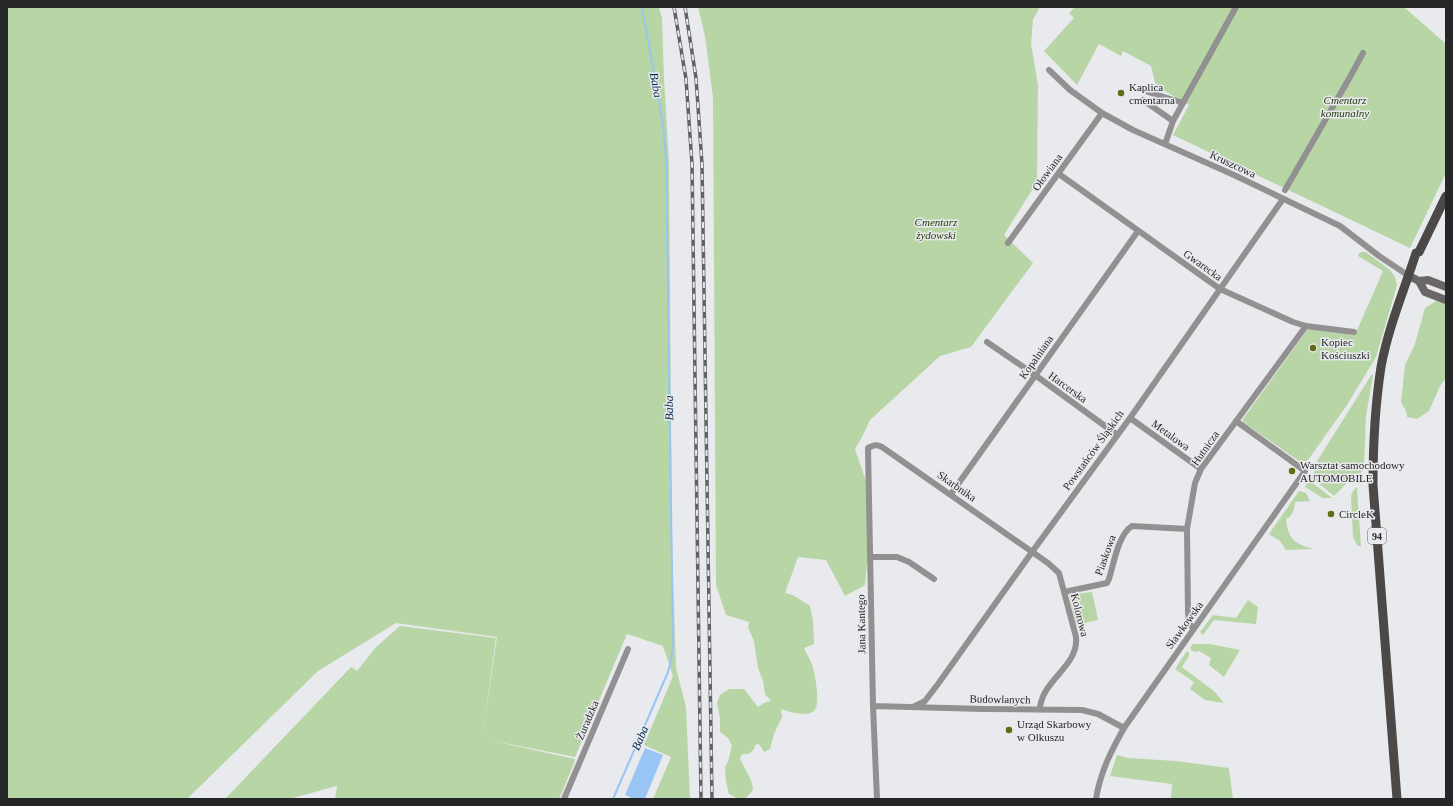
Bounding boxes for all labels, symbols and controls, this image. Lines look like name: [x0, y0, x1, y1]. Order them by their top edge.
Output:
water label: Baba: [647, 71, 665, 99]
place label: Kaplica cmentarna: [1129, 81, 1175, 106]
marker: Kaplica cmentarna: [1116, 88, 1126, 98]
park label: Cmentarz komunalny: [1321, 94, 1369, 119]
street label: Kruszcowa: [1208, 148, 1258, 180]
street label: Ołowiana: [1030, 151, 1064, 193]
park label: Cmentarz żydowski: [915, 216, 958, 241]
street label: Gwarecka: [1181, 247, 1225, 283]
street label: Kopalniana: [1017, 333, 1056, 381]
place label: Kopiec Kościuszki: [1321, 336, 1370, 361]
marker: Kopiec Kościuszki: [1308, 343, 1318, 353]
street label: Harcerska: [1046, 369, 1090, 405]
water label: Baba: [662, 395, 676, 421]
street label: Powstańców Śląskich: [1060, 407, 1126, 492]
street label: Metalowa: [1150, 417, 1192, 453]
street label: Hutnicza: [1189, 428, 1221, 468]
place label: Warsztat samochodowy AUTOMOBILE: [1300, 459, 1405, 484]
marker: Warsztat samochodowy AUTOMOBILE: [1287, 466, 1297, 476]
street label: Skarbnika: [935, 468, 979, 504]
place label: CircleK: [1339, 508, 1374, 520]
marker: CircleK: [1326, 509, 1336, 519]
road number: 94: [1368, 528, 1386, 544]
street label: Piaskowa: [1092, 533, 1118, 577]
street label: Kolorowa: [1069, 592, 1091, 638]
street label: Jana Kantego: [854, 594, 868, 654]
street label: Sławkowska: [1163, 599, 1205, 651]
street label: Budowlanych: [969, 692, 1031, 706]
street label: Żuradzka: [573, 698, 601, 741]
place label: Urząd Skarbowy w Olkuszu: [1017, 718, 1092, 743]
water label: Baba: [629, 724, 651, 752]
marker: Urząd Skarbowy w Olkuszu: [1004, 725, 1014, 735]

